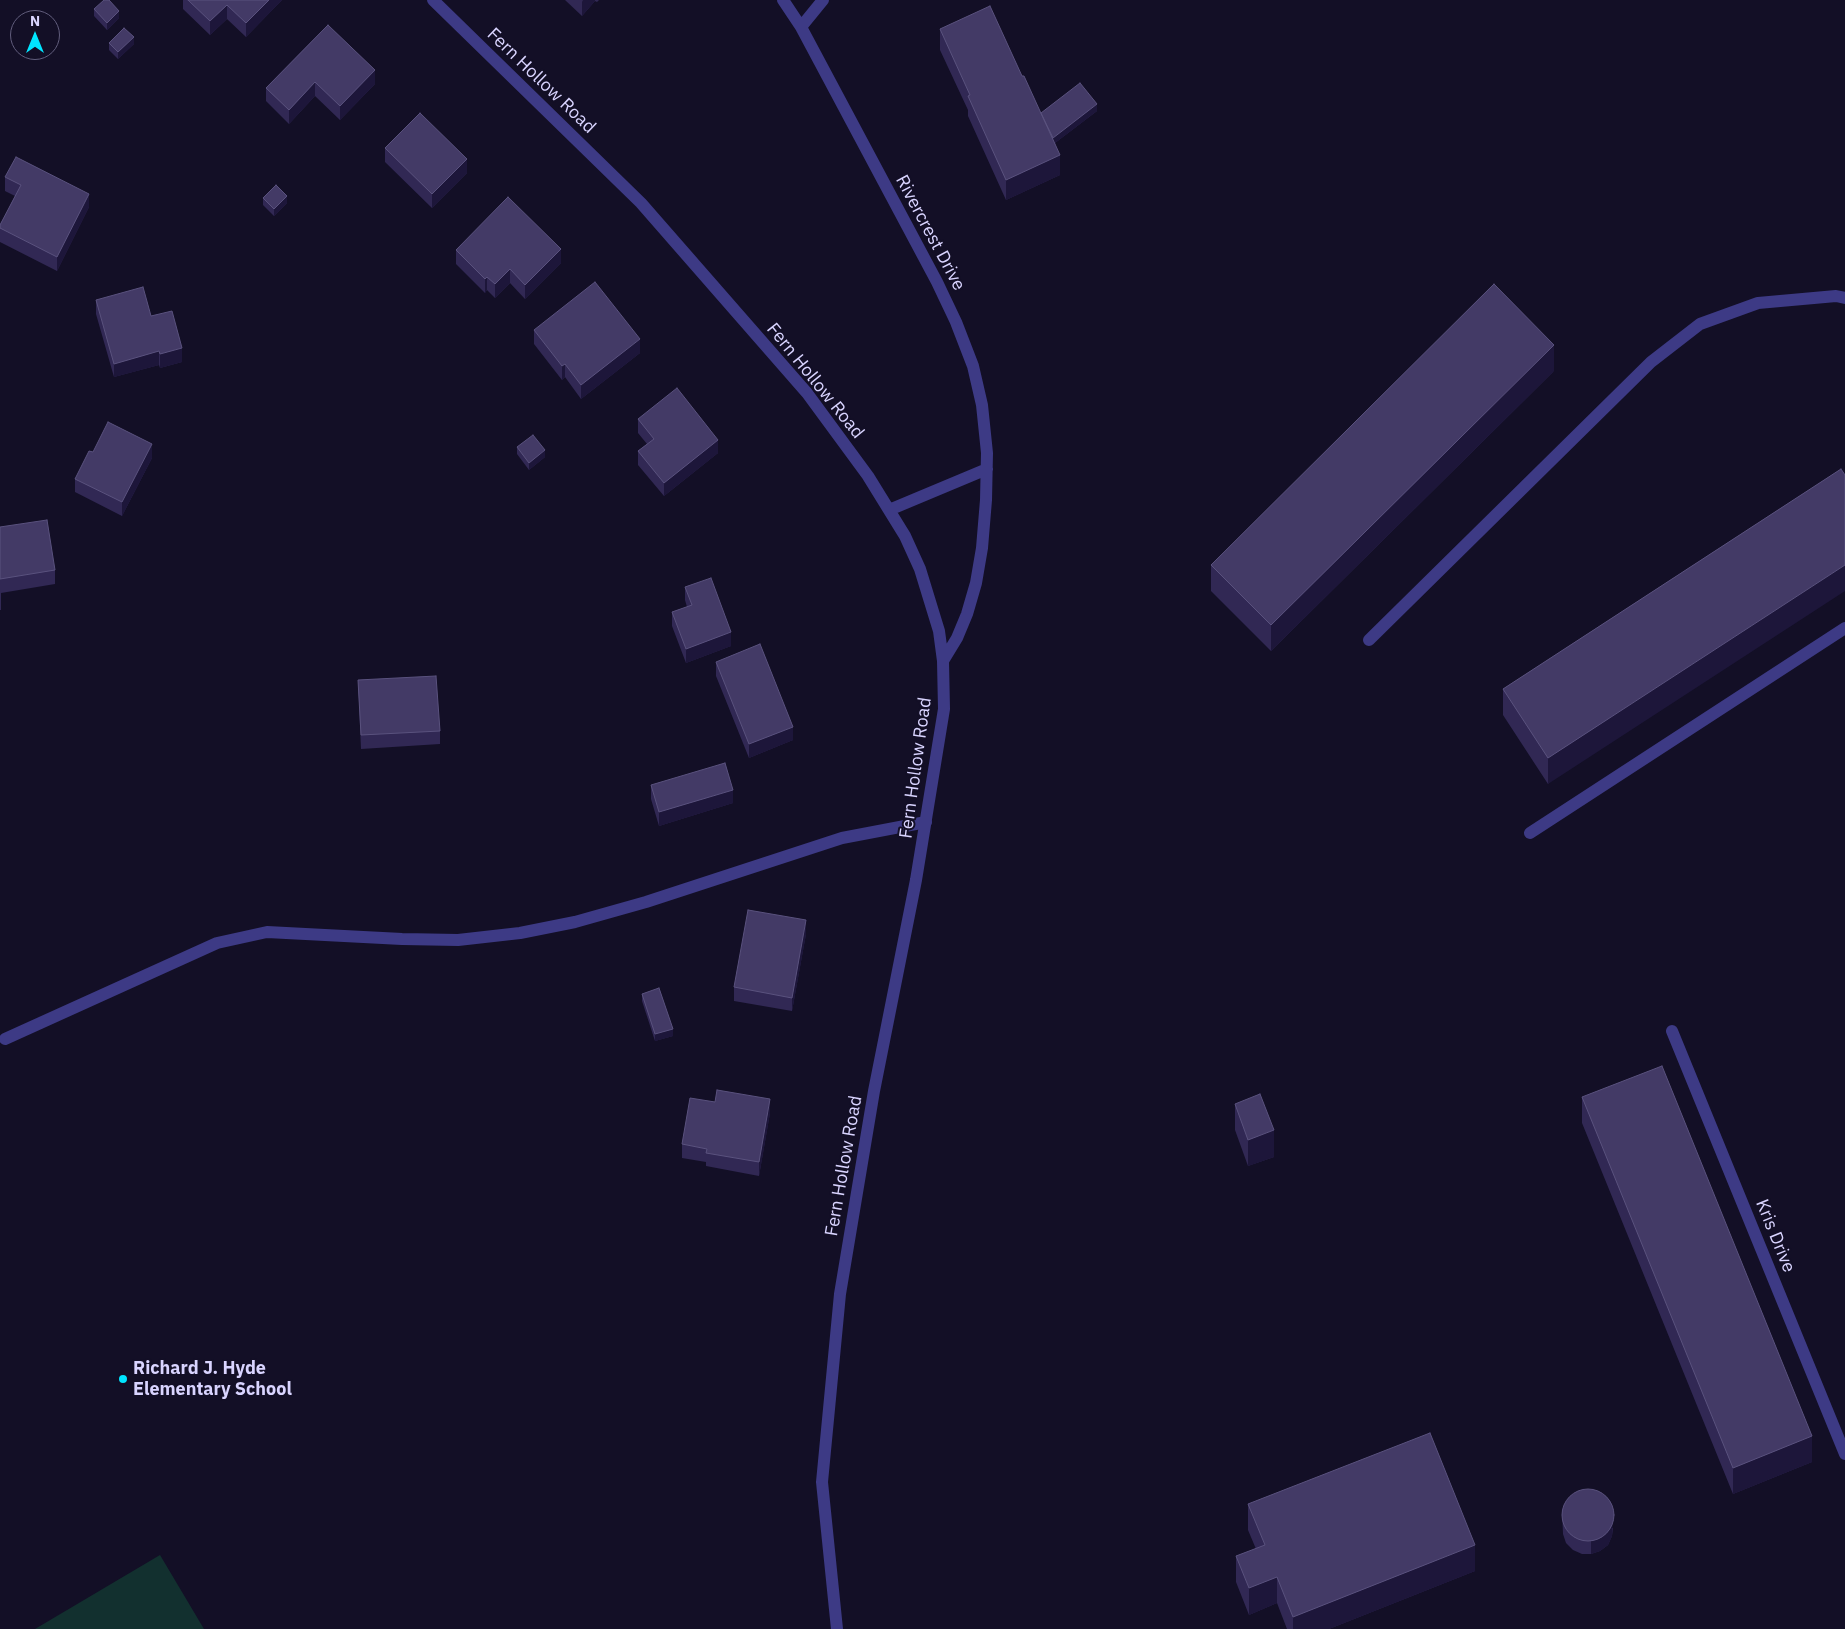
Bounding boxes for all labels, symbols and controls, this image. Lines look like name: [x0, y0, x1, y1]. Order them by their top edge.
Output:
north arrow: [10, 10, 60, 60]
text: N: [30, 12, 40, 30]
street label: Fern Hollow Road: [482, 24, 600, 138]
street label: Rivercrest Drive: [891, 172, 969, 294]
street label: Fern Hollow Road: [762, 319, 868, 443]
street label: Fern Hollow Road: [895, 696, 937, 840]
street label: Fern Hollow Road: [821, 1094, 867, 1238]
street label: Kris Drive: [1751, 1196, 1799, 1276]
place label: Richard J. Hyde Elementary School: [133, 1358, 292, 1400]
marker: Richard J. Hyde Elementary School: [117, 1373, 129, 1385]

